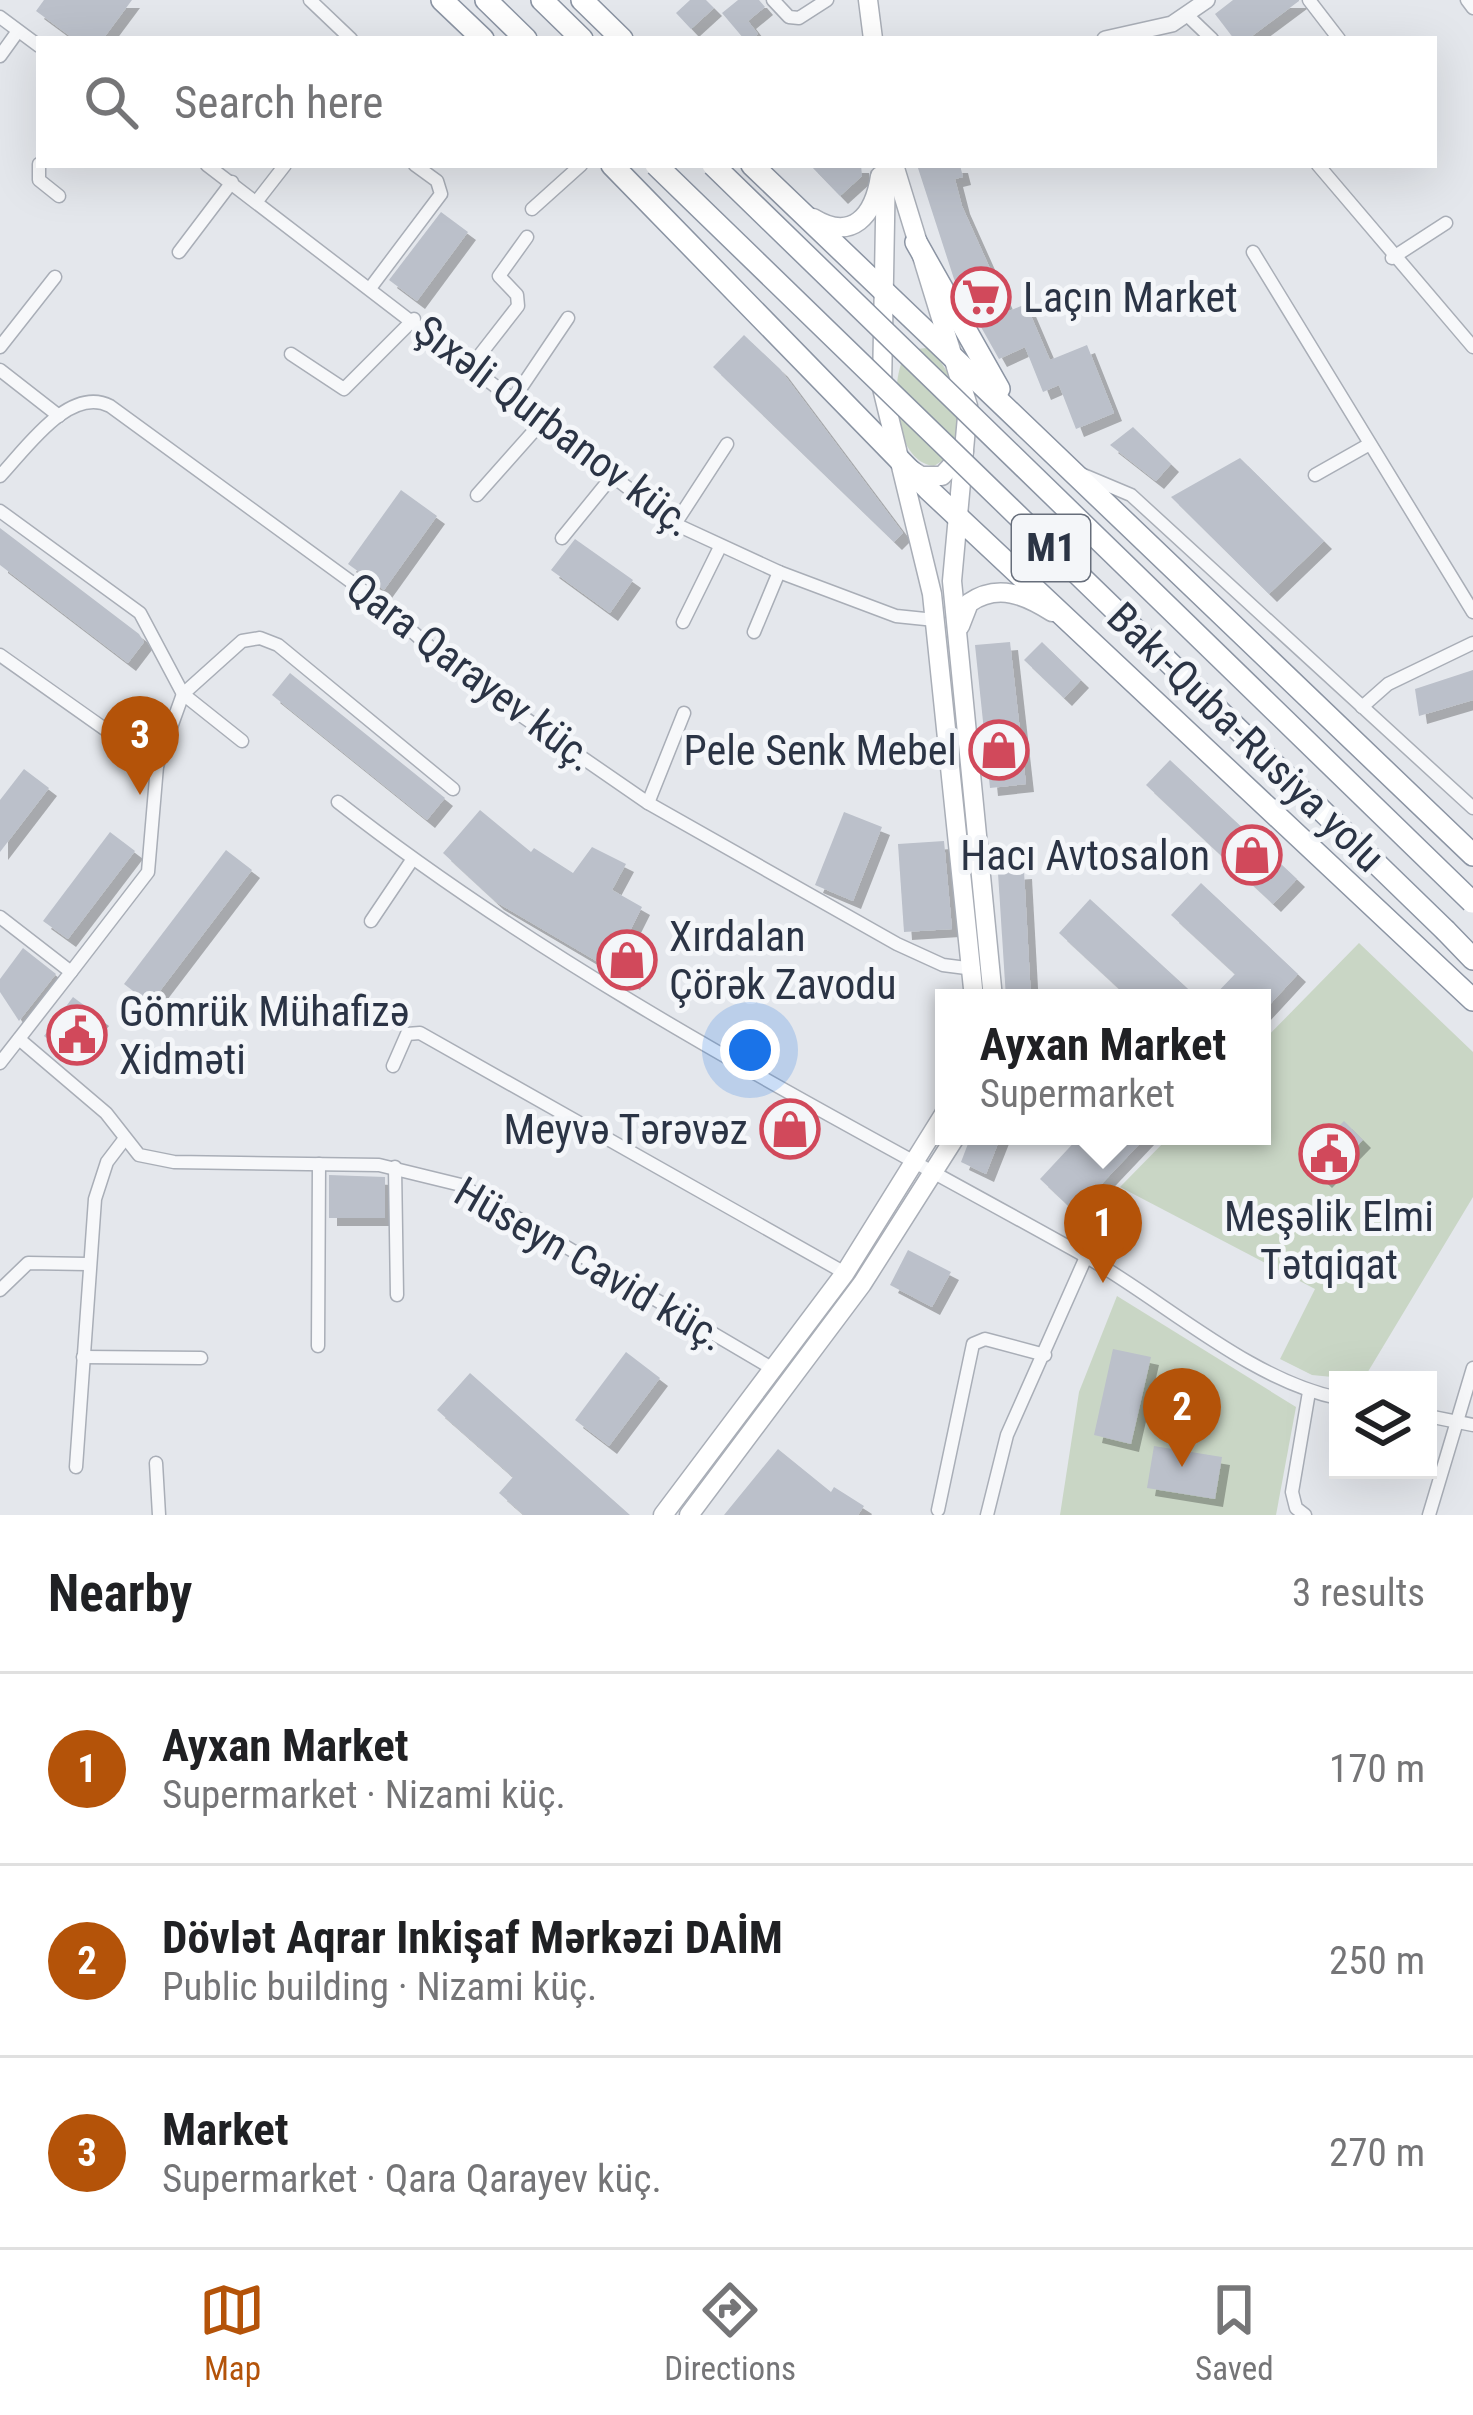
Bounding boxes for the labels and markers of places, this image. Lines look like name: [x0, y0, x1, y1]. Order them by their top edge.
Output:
supermarket icon: Laçın Market: [950, 266, 1012, 328]
place label: Laçın Market: [1023, 273, 1238, 322]
pin: 3: [101, 696, 179, 795]
shop icon: Pele Senk Mebel: [968, 719, 1030, 781]
place label: Pele Senk Mebel: [684, 726, 957, 775]
shop icon: Hacı Avtosalon: [1221, 824, 1283, 886]
place label: Hacı Avtosalon: [960, 831, 1210, 880]
place label: Xırdalan Çörək Zavodu: [669, 912, 897, 1009]
shop icon: Xırdalan Çörək Zavodu: [596, 929, 658, 991]
place label: Gömrük Mühafizə Xidməti: [119, 987, 409, 1084]
public building icon: Gömrük Mühafizə Xidməti: [46, 1004, 108, 1066]
shop icon: Meyvə Tərəvəz: [759, 1098, 821, 1160]
place label: Meyvə Tərəvəz: [503, 1105, 748, 1154]
public building icon: Meşəlik Elmi Tətqiqat: [1298, 1123, 1360, 1185]
pin: 1: [1064, 1184, 1142, 1283]
place label: Meşəlik Elmi Tətqiqat: [1224, 1192, 1434, 1289]
pin: 2: [1143, 1368, 1221, 1467]

